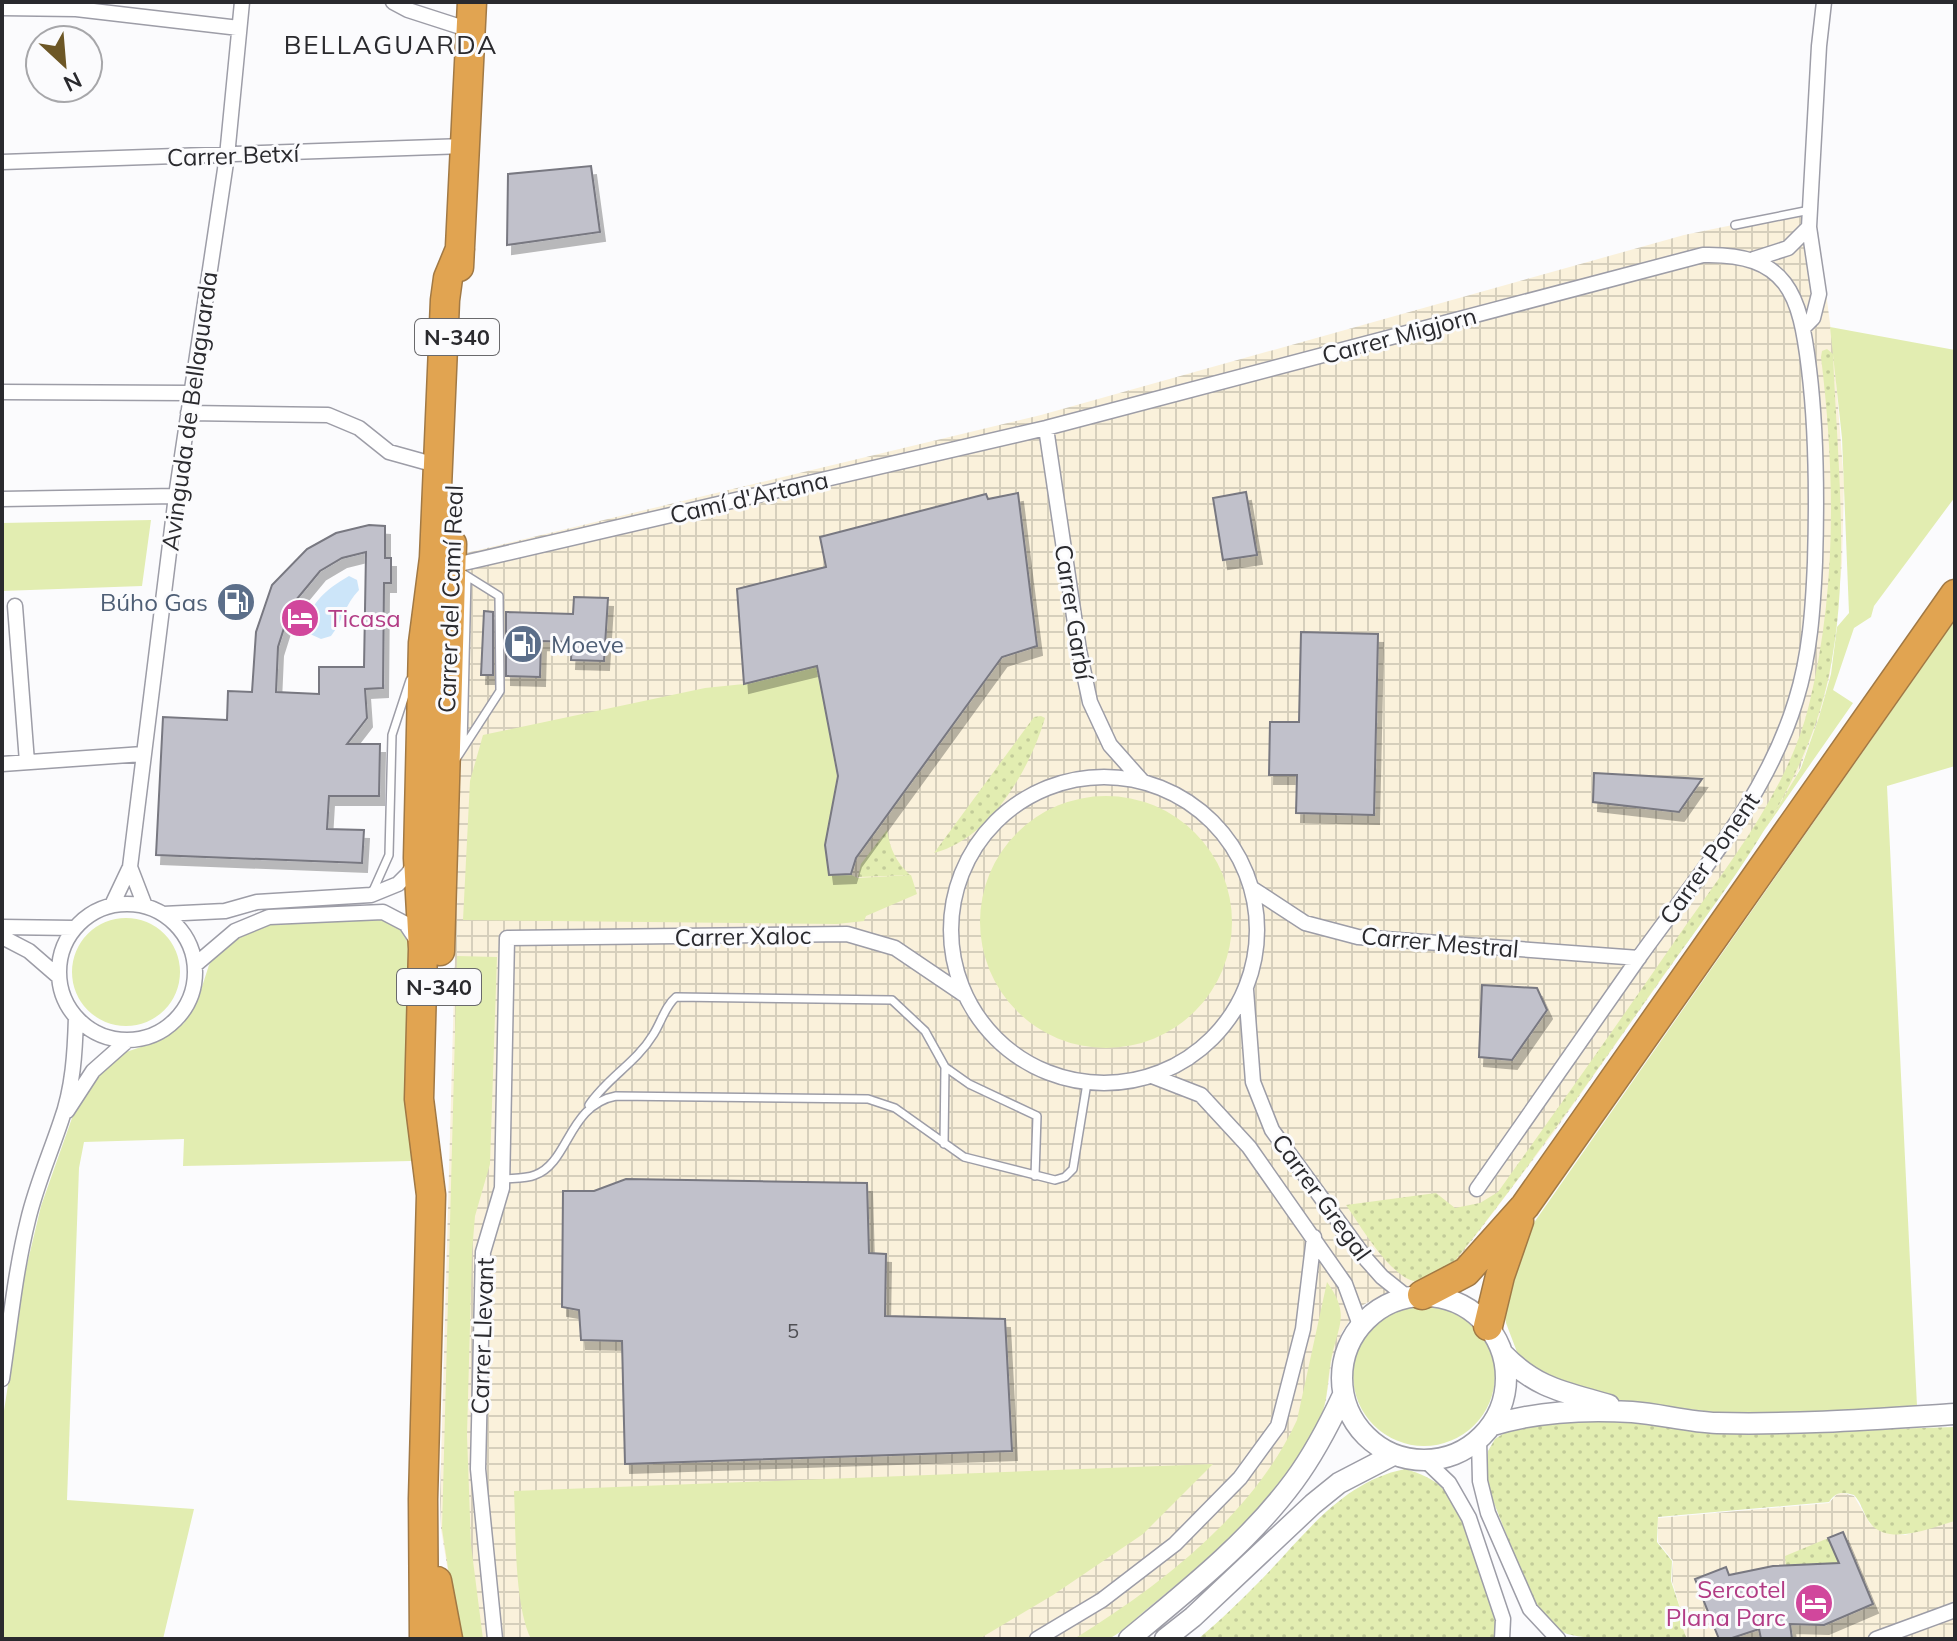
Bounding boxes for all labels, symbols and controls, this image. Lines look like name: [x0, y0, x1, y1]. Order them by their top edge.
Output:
north arrow: [24, 24, 104, 104]
district label: BELLAGUARDA: [284, 28, 498, 61]
text: N: [59, 66, 86, 98]
street label: Carrer Betxí: [166, 138, 301, 172]
street label: Avinguda de Bellaguarda: [155, 269, 223, 553]
street label: Carrer Migjorn: [1318, 300, 1480, 370]
road number: N-340: [415, 319, 499, 355]
street label: Camí d'Artana: [667, 464, 831, 530]
street label: Carrer del Camí Real: [431, 484, 469, 714]
street label: Carrer Garbí: [1049, 542, 1100, 683]
fuel station icon: Búho Gas: [215, 581, 257, 623]
place label: Búho Gas: [100, 587, 208, 617]
hotel icon: Ticasa: [279, 597, 321, 639]
place label: Ticasa: [328, 603, 401, 633]
fuel station icon: Moeve: [502, 623, 544, 665]
place label: Moeve: [551, 629, 624, 659]
street label: Carrer Ponent: [1653, 786, 1765, 930]
street label: Carrer Xaloc: [674, 920, 812, 952]
street label: Carrer Mestral: [1360, 920, 1520, 964]
road number: N-340: [397, 969, 481, 1005]
street label: Carrer Gregal: [1266, 1128, 1378, 1266]
street label: Carrer Llevant: [464, 1257, 500, 1415]
house number: 5: [787, 1318, 799, 1343]
place label: Sercotel Plana Parc: [1666, 1574, 1786, 1632]
hotel icon: Sercotel Plana Parc: [1793, 1582, 1835, 1624]

